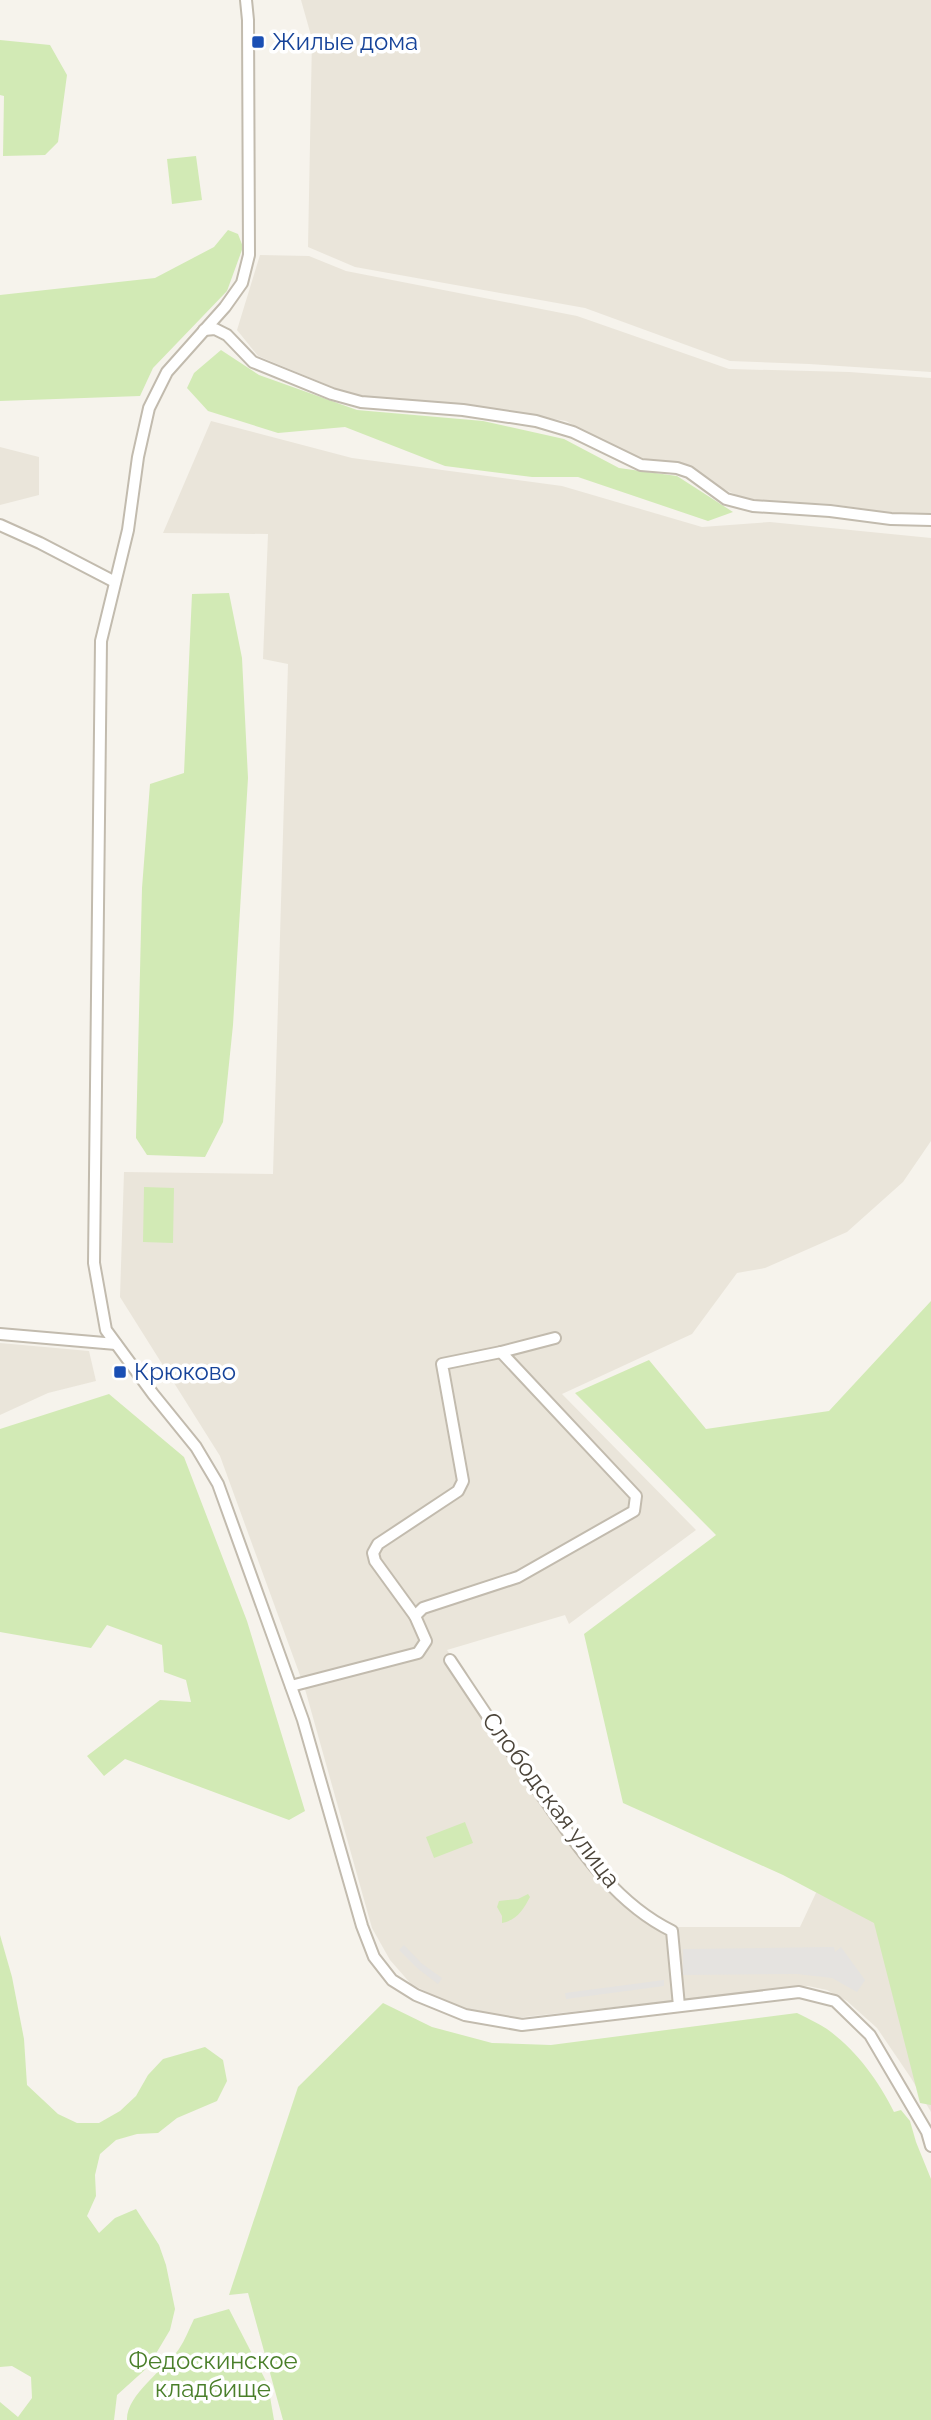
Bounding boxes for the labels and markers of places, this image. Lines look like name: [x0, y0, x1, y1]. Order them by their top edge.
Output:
place label: Жилые дома: [272, 27, 418, 56]
marker: Жилые дома: [250, 34, 266, 50]
place label: Крюково: [134, 1357, 236, 1386]
marker: Крюково: [112, 1364, 128, 1380]

